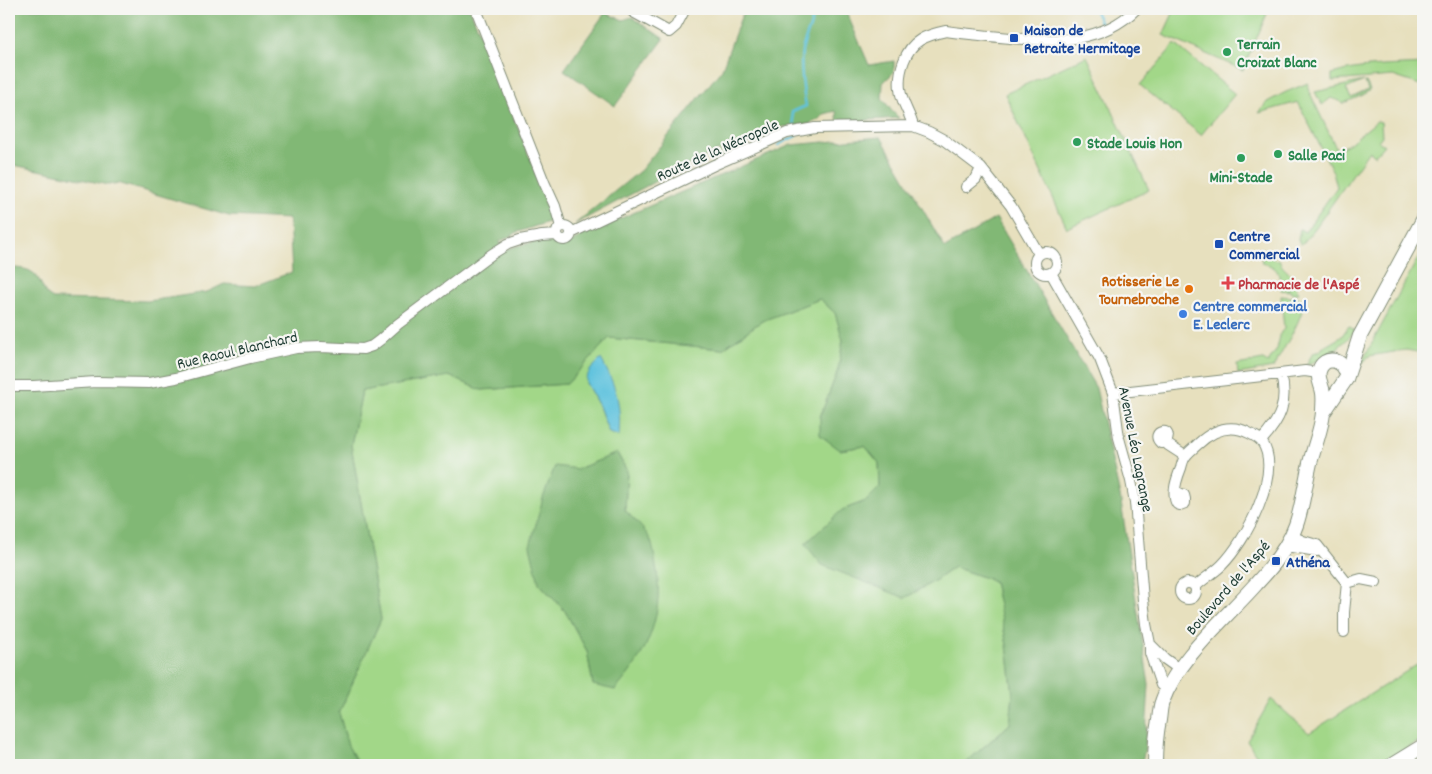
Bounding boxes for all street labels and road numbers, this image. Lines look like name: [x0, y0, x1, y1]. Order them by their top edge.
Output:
street label: Route de la Nécropole: [653, 114, 783, 188]
street label: Rue Raoul Blanchard: [175, 326, 300, 376]
street label: Avenue Léo Lagrange: [1111, 385, 1158, 514]
street label: Boulevard de l'Aspé: [1181, 536, 1277, 641]

